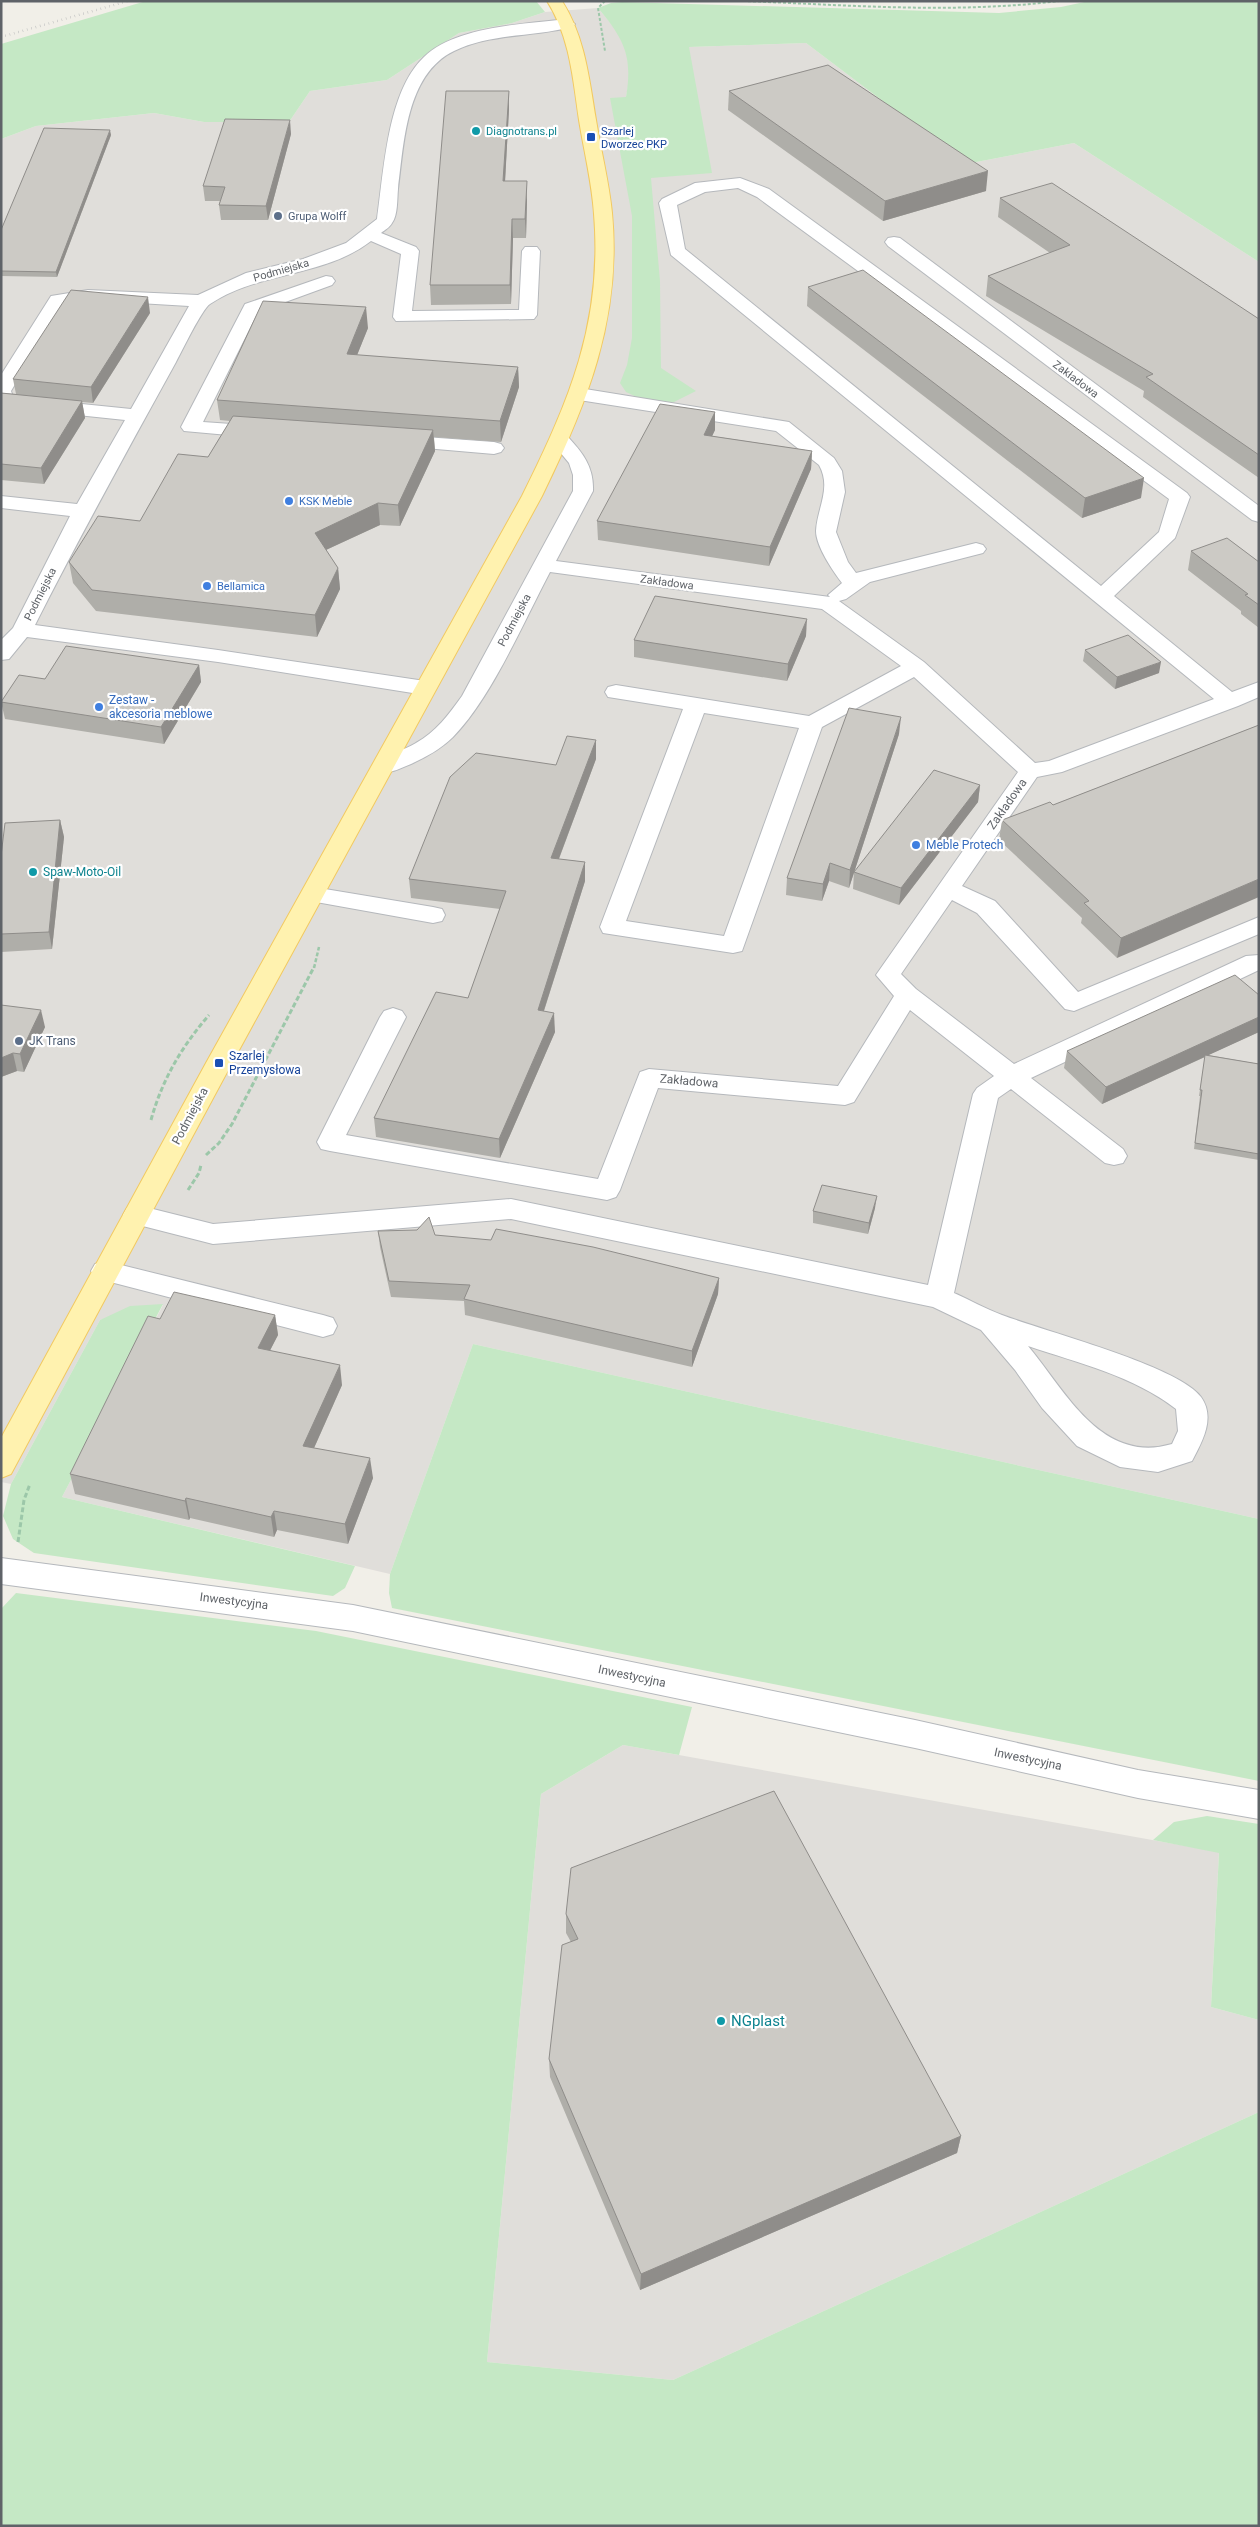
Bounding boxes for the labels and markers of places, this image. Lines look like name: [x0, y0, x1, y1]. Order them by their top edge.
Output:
marker: Diagnotrans.pl: [470, 125, 482, 137]
place label: Diagnotrans.pl: [486, 125, 557, 138]
place label: Szarlej Dworzec PKP: [601, 125, 667, 151]
marker: Szarlej Dworzec PKP: [585, 131, 597, 143]
marker: Grupa Wolff: [272, 210, 284, 222]
place label: Grupa Wolff: [288, 210, 347, 223]
marker: KSK Meble: [283, 495, 295, 507]
place label: KSK Meble: [299, 495, 352, 508]
marker: Bellamica: [201, 580, 213, 592]
place label: Bellamica: [217, 580, 265, 593]
place label: Zestaw - akcesoria meblowe: [109, 693, 212, 721]
marker: Zestaw - akcesoria meblowe: [93, 701, 105, 713]
place label: Meble Protech: [926, 838, 1003, 852]
marker: Meble Protech: [910, 839, 922, 851]
place label: Spaw-Moto-Oil: [43, 865, 121, 879]
marker: Spaw-Moto-Oil: [27, 866, 39, 878]
place label: JK Trans: [29, 1034, 76, 1048]
marker: JK Trans: [13, 1035, 25, 1047]
place label: Szarlej Przemysłowa: [229, 1049, 301, 1077]
marker: Szarlej Przemysłowa: [213, 1057, 225, 1069]
place label: NGplast: [731, 2012, 785, 2030]
marker: NGplast: [715, 2015, 727, 2027]

